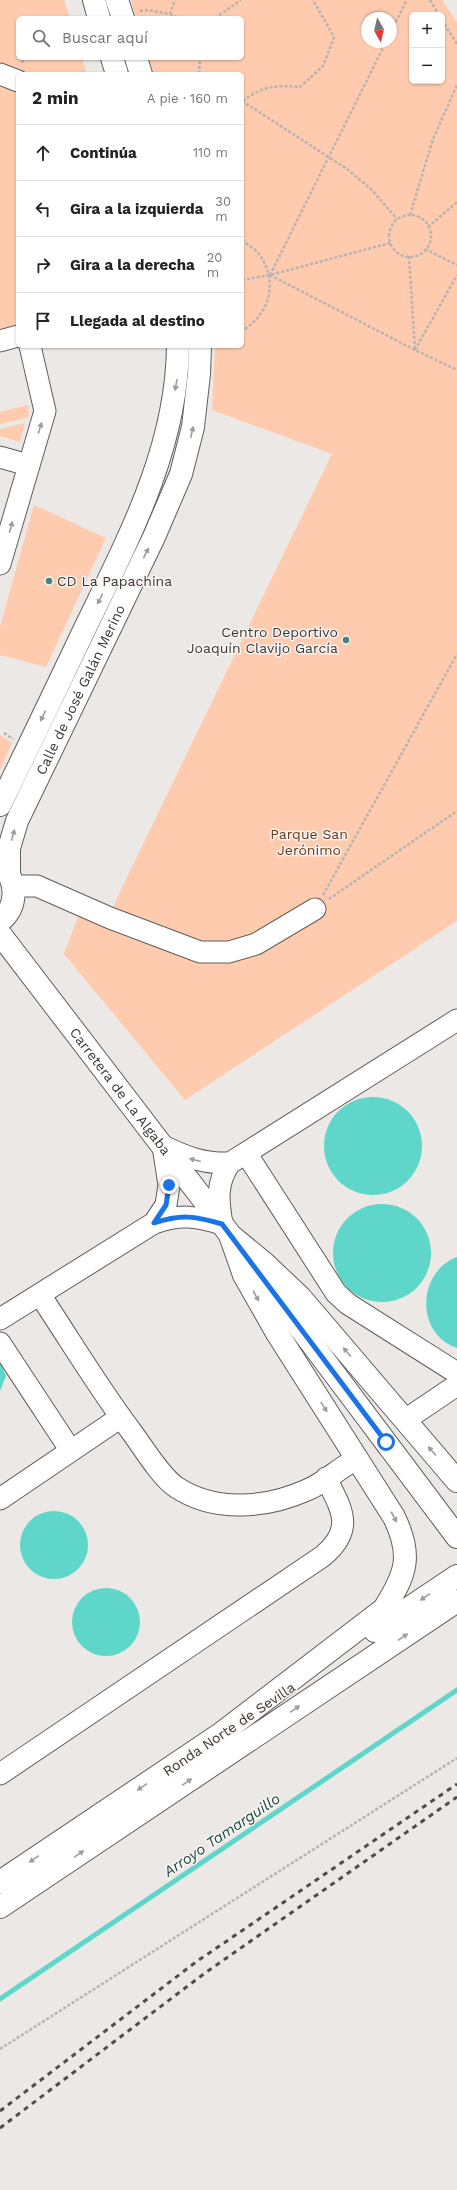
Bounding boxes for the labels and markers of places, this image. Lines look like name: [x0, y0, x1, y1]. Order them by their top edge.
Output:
place label: CD La Papachina: [57, 573, 172, 589]
marker: CD La Papachina: [44, 576, 54, 586]
place label: Centro Deportivo Joaquín Clavijo García: [187, 624, 338, 656]
marker: Centro Deportivo Joaquín Clavijo García: [341, 635, 351, 645]

